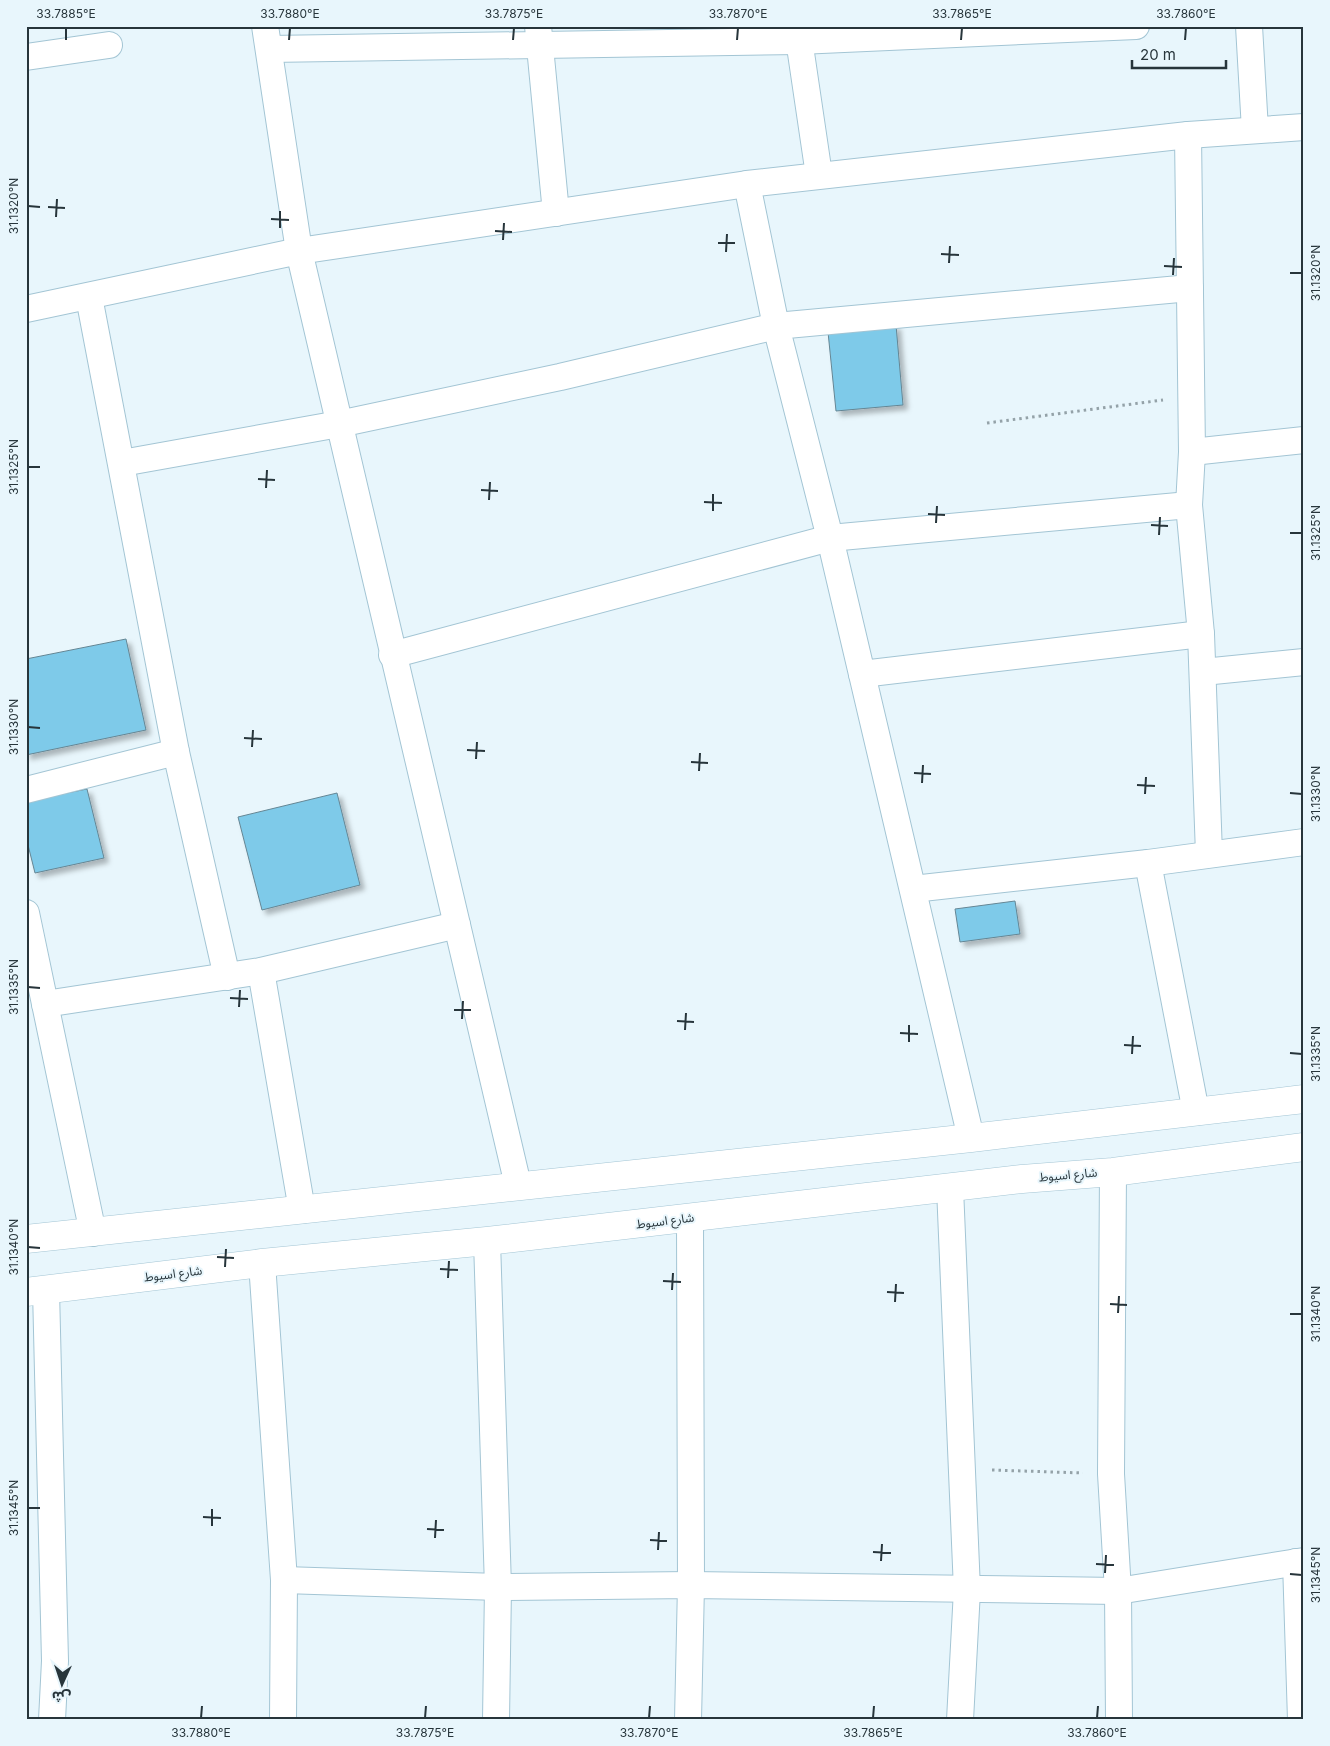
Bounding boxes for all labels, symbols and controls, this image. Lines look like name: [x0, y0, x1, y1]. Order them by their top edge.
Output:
text: 33.7885°E: [36, 6, 96, 21]
text: 33.7880°E: [260, 6, 320, 21]
text: 33.7875°E: [485, 6, 543, 21]
text: 33.7870°E: [709, 6, 767, 21]
text: 33.7865°E: [932, 6, 992, 21]
text: 33.7860°E: [1156, 6, 1216, 21]
scale bar: [1132, 38, 1226, 70]
text: 20 m: [1140, 45, 1176, 64]
text: 31.1320°N: [6, 178, 21, 234]
text: 31.1320°N: [1308, 245, 1323, 301]
text: 31.1325°N: [6, 439, 21, 495]
text: 31.1325°N: [1308, 505, 1323, 561]
text: 31.1330°N: [6, 699, 21, 755]
text: 31.1330°N: [1308, 766, 1323, 822]
text: 31.1335°N: [6, 959, 21, 1015]
text: 31.1335°N: [1308, 1026, 1323, 1082]
street label: شارع اسيوط: [1038, 1164, 1098, 1187]
street label: شارع اسيوط: [635, 1209, 695, 1234]
text: 31.1340°N: [6, 1219, 21, 1275]
street label: شارع اسيوط: [143, 1262, 203, 1287]
text: 31.1340°N: [1308, 1286, 1323, 1342]
text: 31.1345°N: [6, 1480, 21, 1536]
text: 31.1345°N: [1308, 1547, 1323, 1603]
north arrow: [38, 1658, 88, 1708]
text: ش: [51, 1688, 71, 1706]
text: 33.7880°E: [171, 1725, 231, 1740]
text: 33.7875°E: [396, 1725, 454, 1740]
text: 33.7870°E: [620, 1725, 678, 1740]
text: 33.7865°E: [843, 1725, 903, 1740]
text: 33.7860°E: [1067, 1725, 1127, 1740]

